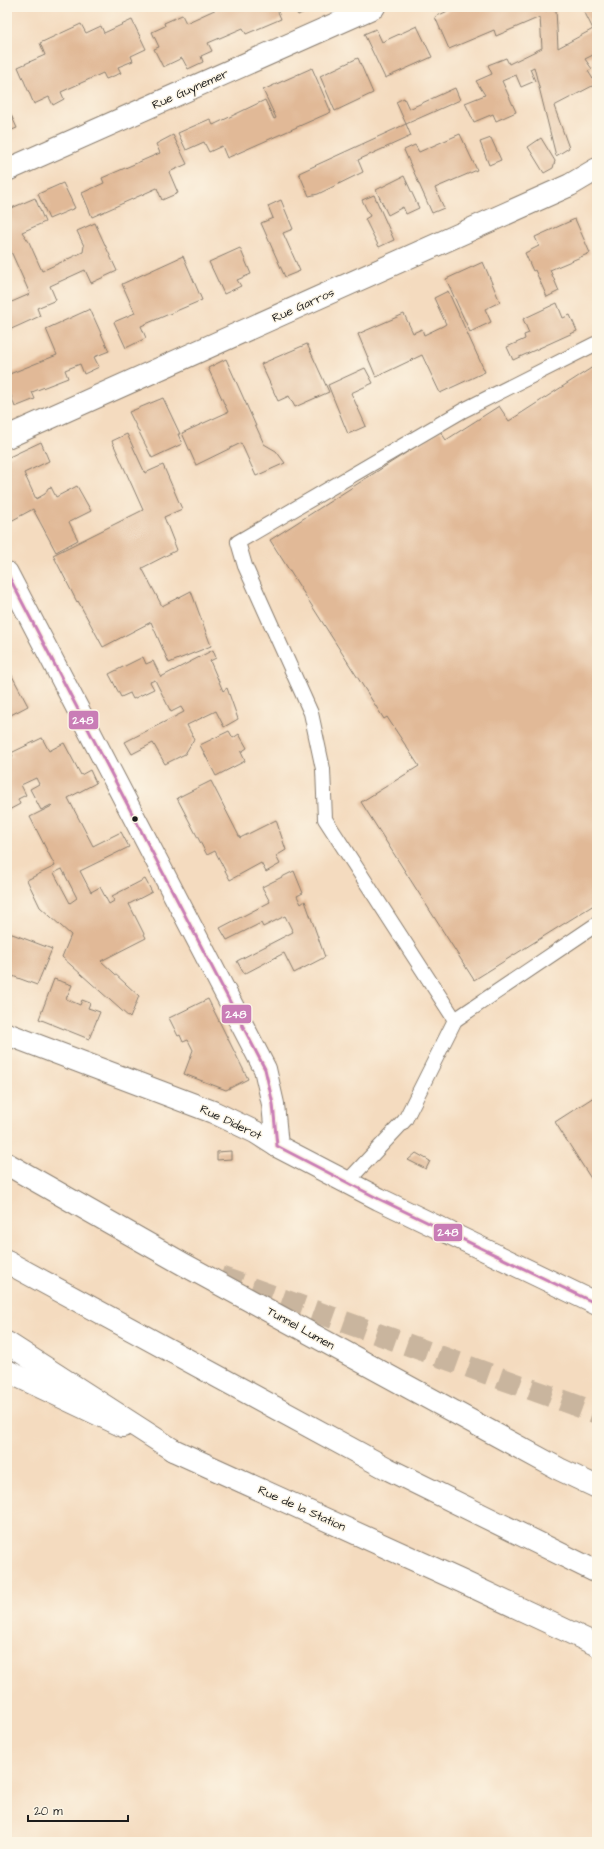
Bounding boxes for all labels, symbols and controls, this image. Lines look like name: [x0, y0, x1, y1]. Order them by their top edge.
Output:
street label: Rue Guynemer: [149, 65, 232, 115]
street label: Rue Garros: [269, 284, 337, 327]
line badge: 248: [68, 710, 99, 730]
text: 248: [72, 713, 94, 728]
unlabelled marker: [130, 814, 140, 824]
line badge: 248: [221, 1004, 252, 1024]
text: 248: [225, 1007, 247, 1022]
street label: Rue Diderot: [197, 1101, 265, 1144]
line badge: 248: [433, 1223, 463, 1242]
text: 248: [437, 1225, 459, 1240]
street label: Tunnel Lumen: [264, 1303, 338, 1354]
street label: Rue de la Station: [255, 1482, 348, 1535]
scale bar: [28, 1797, 128, 1823]
text: 20 m: [34, 1803, 63, 1820]

